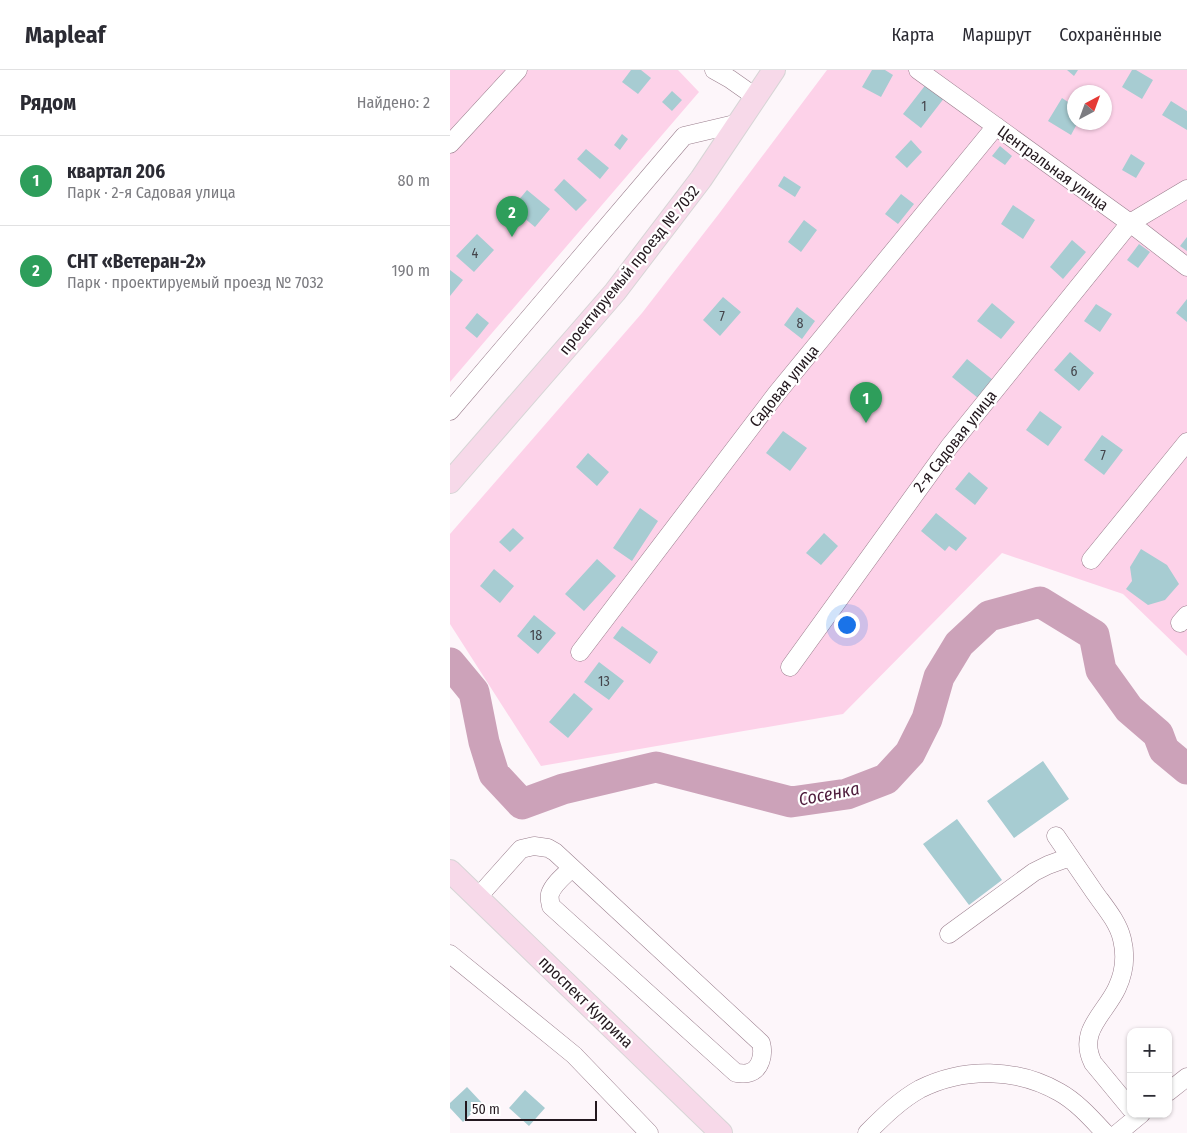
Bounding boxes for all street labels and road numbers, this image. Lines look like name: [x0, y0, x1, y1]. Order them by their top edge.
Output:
street label: Центральная улица: [994, 121, 1112, 215]
street label: проектируемый проезд № 7032: [555, 182, 703, 358]
street label: Садовая улица: [745, 341, 823, 431]
street label: 2-я Садовая улица: [909, 386, 1001, 496]
street label: проспект Куприна: [535, 952, 637, 1052]

